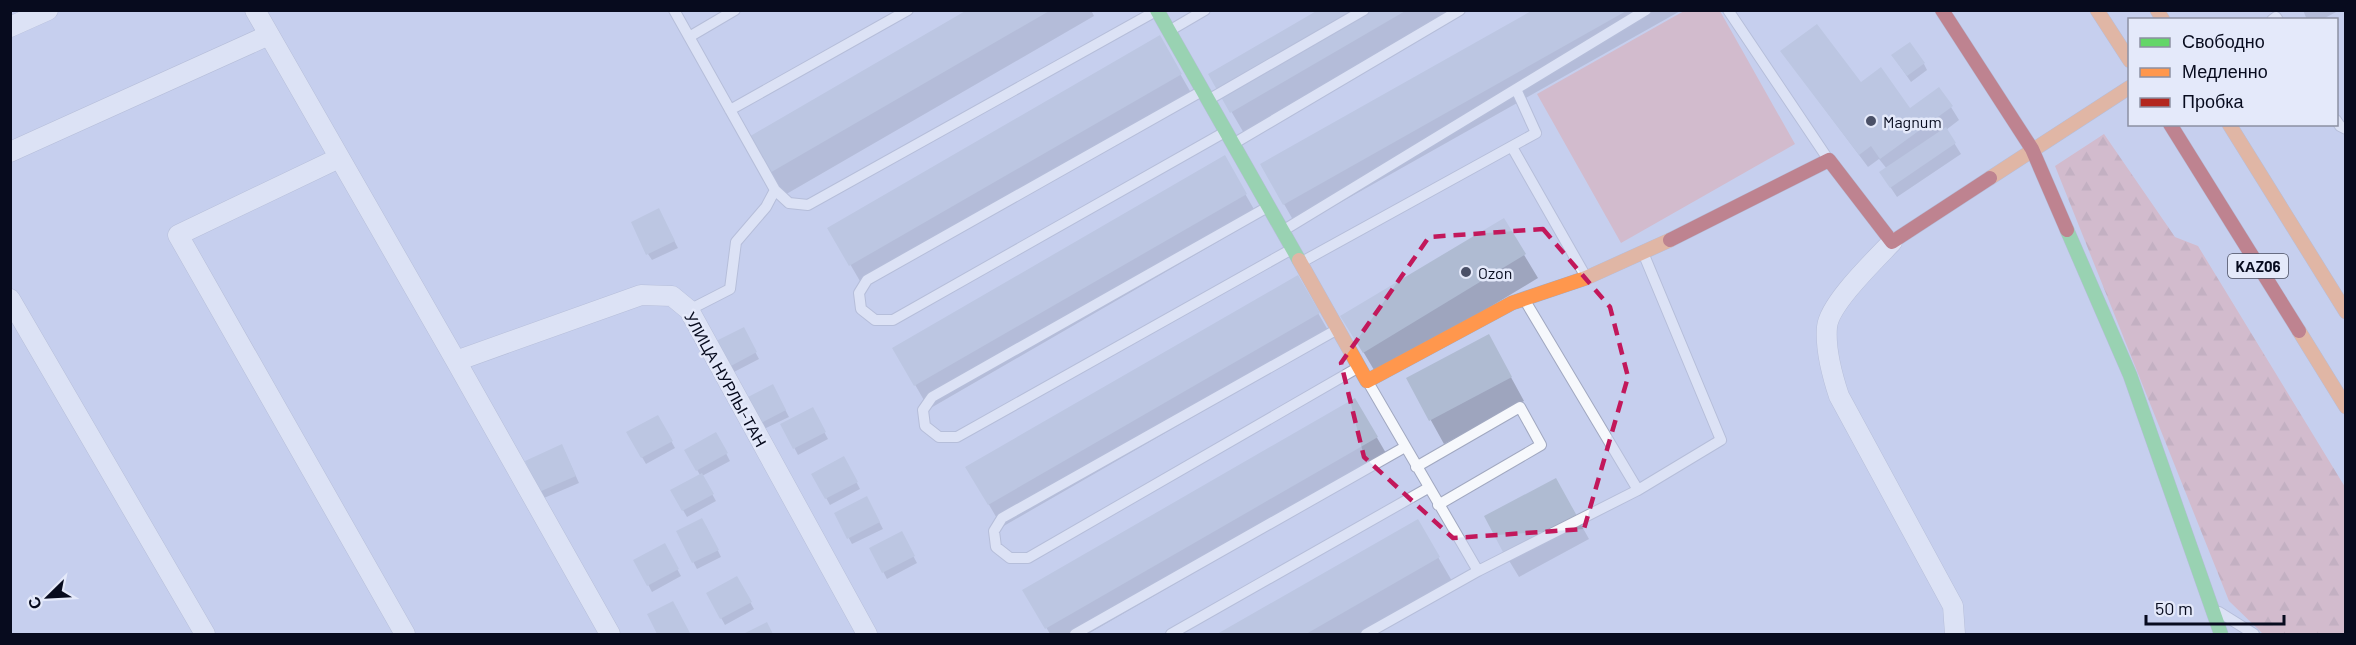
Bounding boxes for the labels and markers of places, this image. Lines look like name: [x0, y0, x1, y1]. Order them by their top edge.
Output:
place label: Magnum: [1883, 112, 1942, 131]
marker: Magnum: [1864, 114, 1878, 128]
place label: Ozon: [1478, 263, 1512, 282]
marker: Ozon: [1459, 265, 1473, 279]

